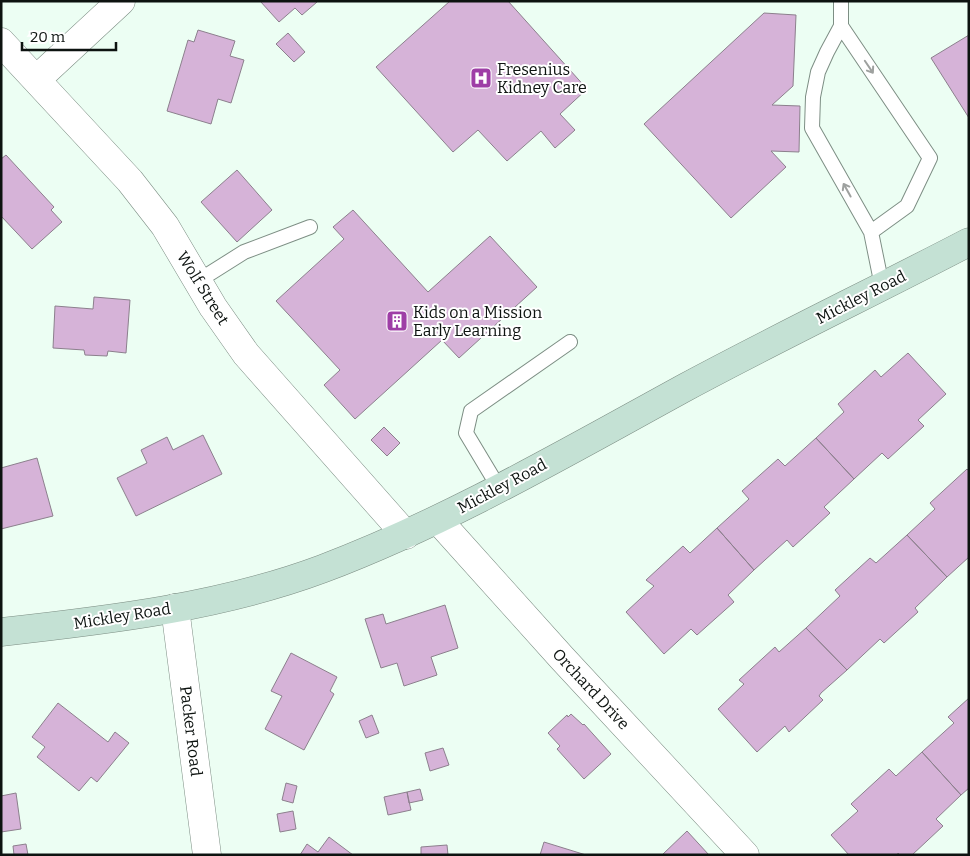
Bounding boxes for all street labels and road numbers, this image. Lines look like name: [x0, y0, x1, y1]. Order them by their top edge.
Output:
street label: Wolf Street: [173, 248, 233, 328]
street label: Mickley Road: [813, 266, 909, 328]
street label: Mickley Road: [454, 454, 550, 517]
street label: Mickley Road: [72, 599, 172, 633]
street label: Orchard Drive: [549, 645, 633, 733]
street label: Packer Road: [176, 685, 206, 778]

